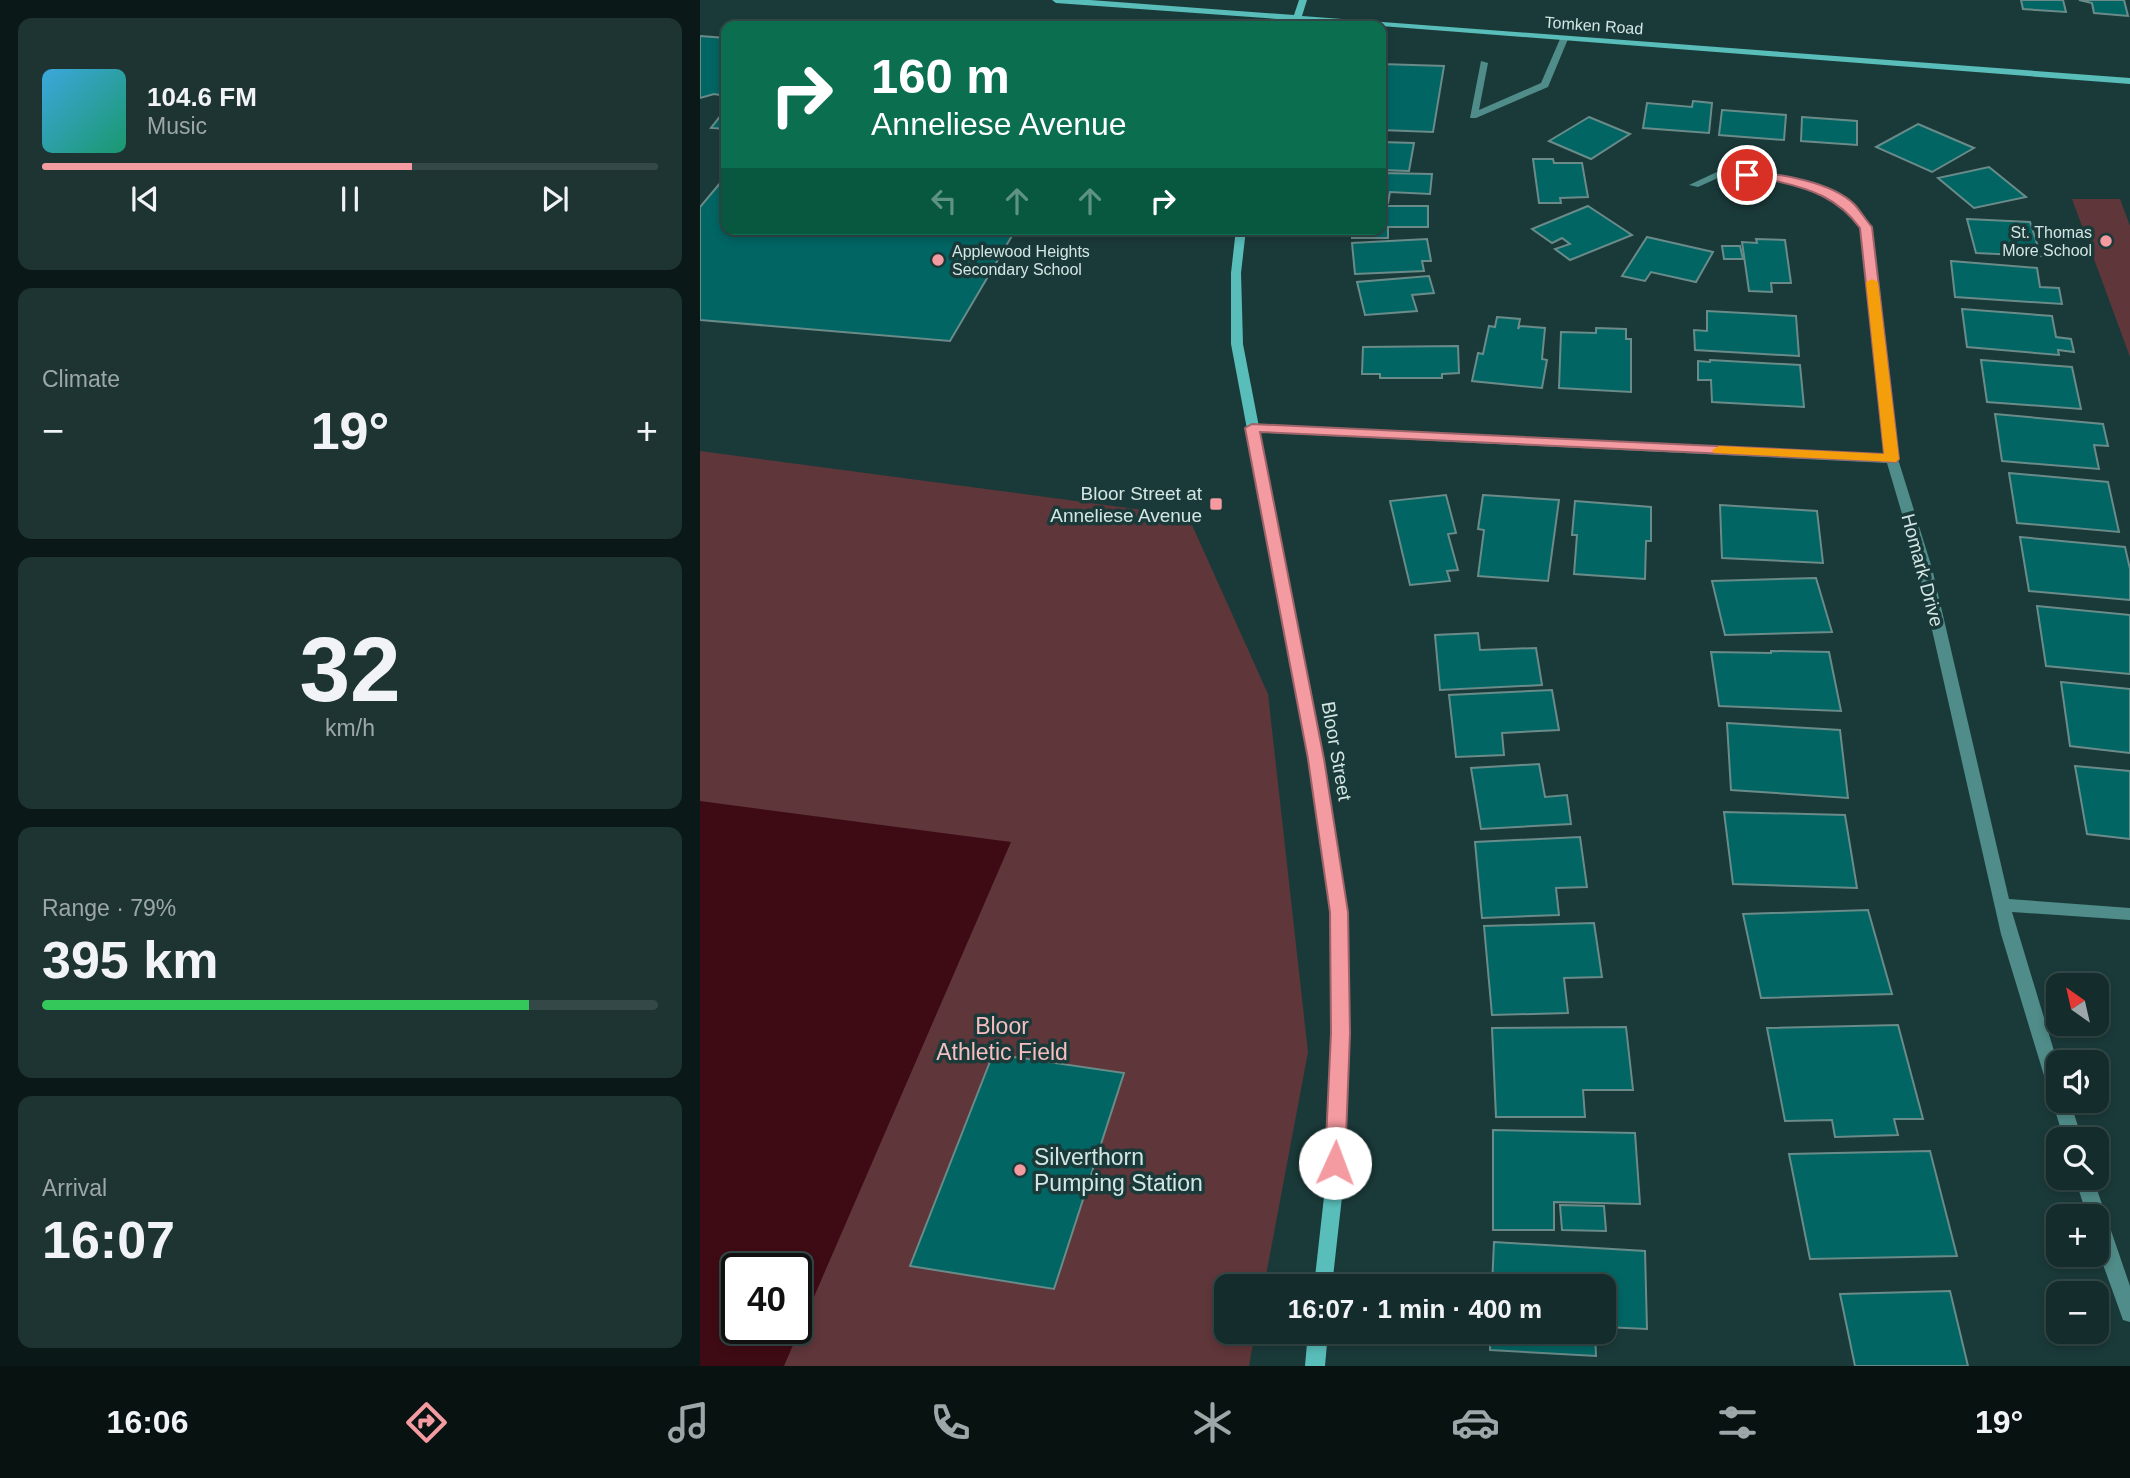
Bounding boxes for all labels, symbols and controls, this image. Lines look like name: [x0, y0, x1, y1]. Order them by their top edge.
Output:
street label: Tomken Road: [1544, 14, 1644, 37]
icon: right: [756, 49, 847, 140]
text: 160 m: [871, 49, 1010, 103]
text: 104.6 FM: [147, 82, 257, 112]
text: Anneliese Avenue: [871, 106, 1127, 142]
text: Music: [147, 113, 207, 139]
pin: [1717, 145, 1777, 205]
icon: arrive: [1728, 156, 1766, 194]
icon: previous: [126, 180, 164, 218]
icon: pause: [331, 180, 369, 218]
icon: next: [536, 180, 574, 218]
icon: left: [925, 182, 963, 220]
icon: ahead: [998, 182, 1036, 220]
icon: ahead: [1071, 182, 1109, 220]
icon: right: [1144, 182, 1182, 220]
place label: St. Thomas More School: [2002, 224, 2092, 259]
marker: St. Thomas More School: [2098, 233, 2114, 249]
place label: Applewood Heights Secondary School: [952, 243, 1090, 278]
marker: Applewood Heights Secondary School: [930, 252, 946, 268]
text: Climate: [42, 366, 120, 392]
text: 19°: [311, 402, 389, 460]
text: −: [42, 410, 64, 452]
text: +: [636, 410, 658, 452]
place label: Bloor Street at Anneliese Avenue: [1050, 483, 1203, 526]
marker: Bloor Street at Anneliese Avenue: [1208, 496, 1224, 512]
street label: Homark Drive: [1897, 511, 1948, 629]
text: 32: [299, 619, 401, 720]
street label: Bloor Street: [1317, 700, 1356, 803]
text: km/h: [325, 715, 375, 741]
text: Range · 79%: [42, 895, 176, 921]
text: 395 km: [42, 931, 218, 989]
north arrow: [2046, 973, 2109, 1036]
map controls: [2046, 973, 2109, 1344]
park label: Bloor Athletic Field: [936, 1013, 1068, 1065]
button: sound: [2046, 1050, 2109, 1113]
position arrow: [1298, 1126, 1372, 1200]
button: search: [2046, 1127, 2109, 1190]
place label: Silverthorn Pumping Station: [1034, 1144, 1203, 1196]
marker: Silverthorn Pumping Station: [1012, 1162, 1028, 1178]
text: Arrival: [42, 1175, 107, 1201]
button: +: [2046, 1204, 2109, 1267]
text: 16:07: [42, 1211, 175, 1269]
speed limit sign: 40: [721, 1253, 812, 1344]
button: −: [2046, 1281, 2109, 1344]
text: 16:07 · 1 min · 400 m: [1288, 1294, 1542, 1324]
icon: directions: [402, 1398, 451, 1447]
icon: music: [664, 1398, 713, 1447]
icon: phone: [926, 1398, 975, 1447]
icon: climate: [1188, 1398, 1237, 1447]
icon: car: [1451, 1398, 1500, 1447]
icon: filters: [1713, 1398, 1762, 1447]
text: 16:06: [107, 1404, 188, 1440]
text: 19°: [1975, 1404, 2023, 1440]

